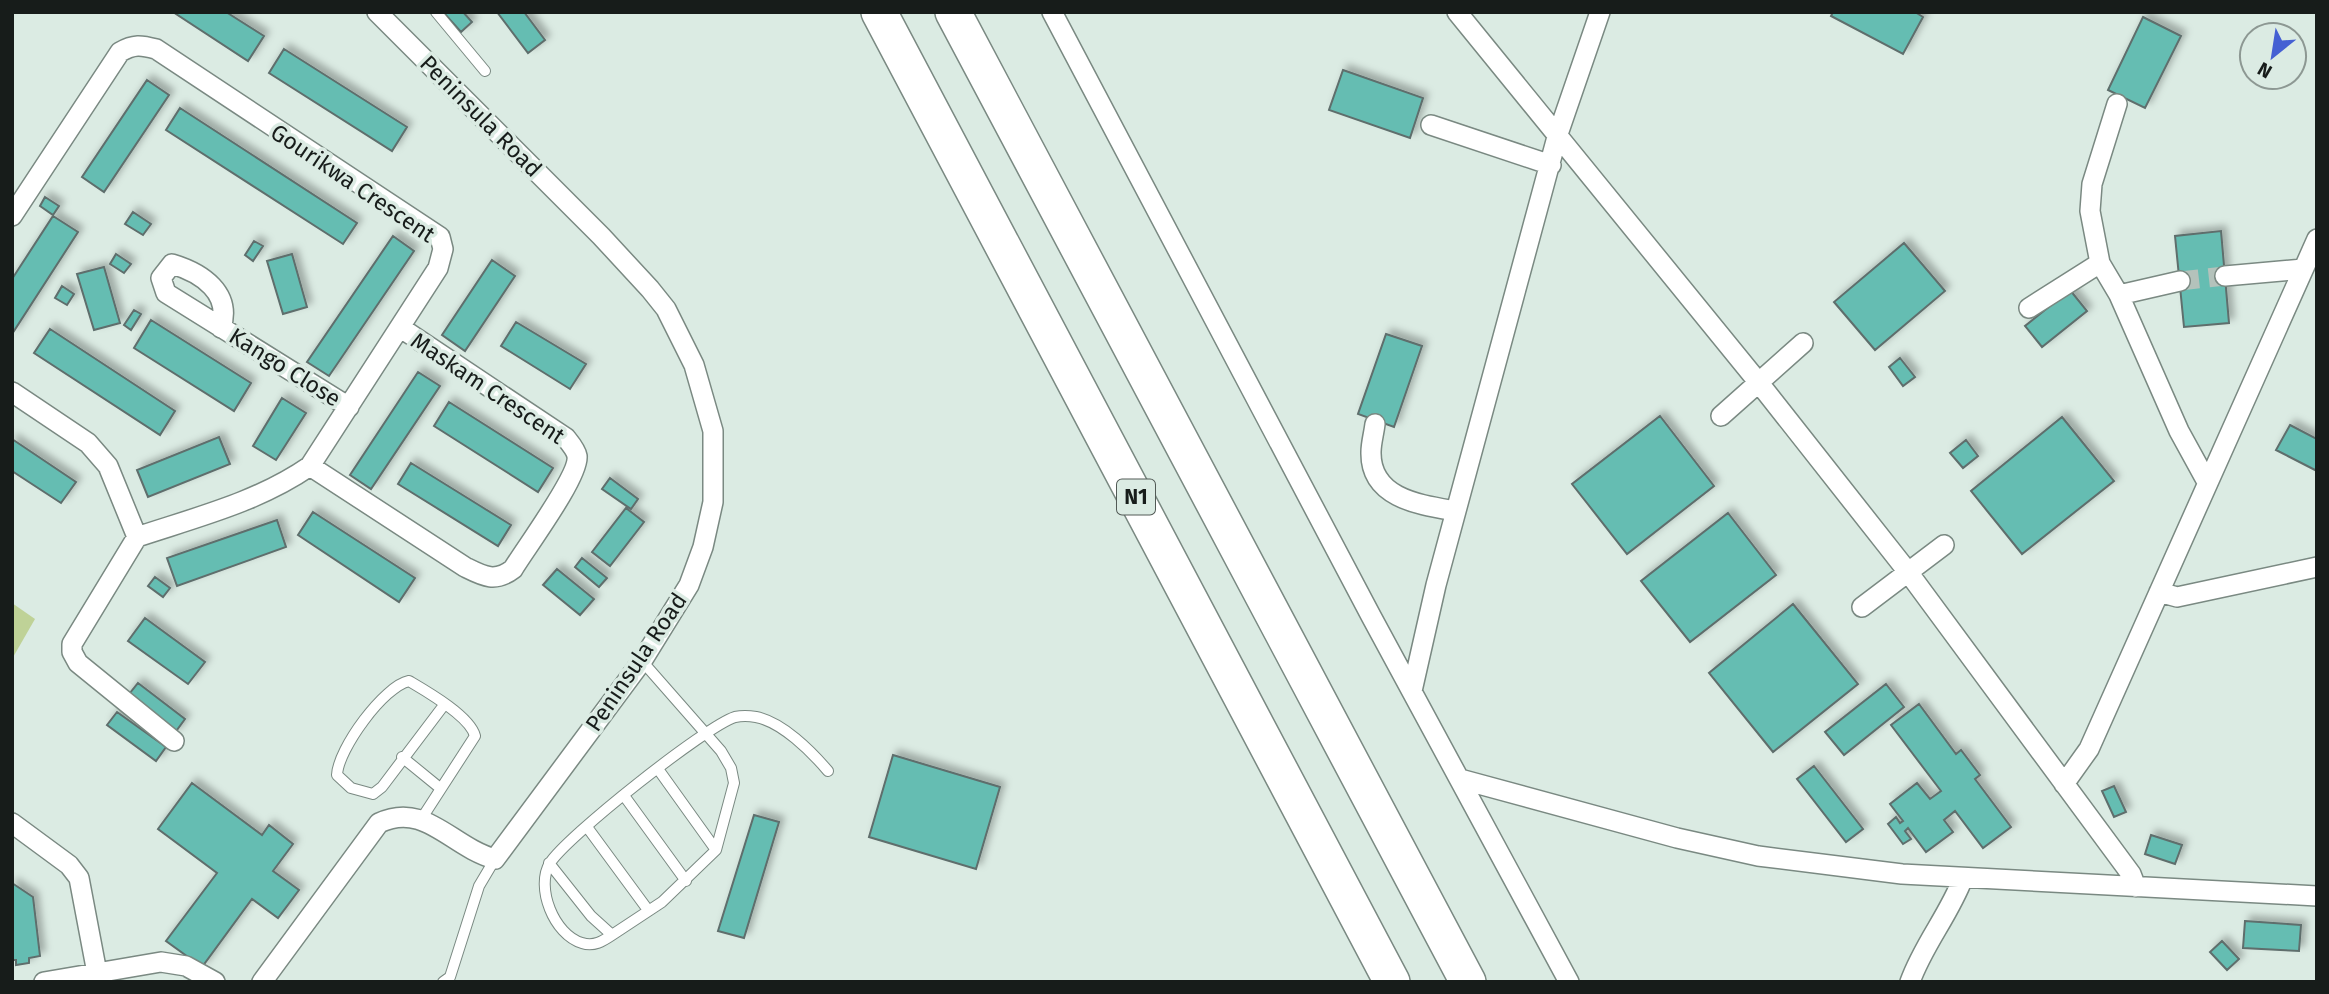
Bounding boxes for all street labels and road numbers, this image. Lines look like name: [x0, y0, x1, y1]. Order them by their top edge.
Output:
street label: Peninsula Road: [414, 49, 548, 183]
street label: Gourikwa Crescent: [266, 118, 441, 249]
street label: Kango Close: [224, 322, 346, 412]
street label: Maskam Crescent: [406, 326, 571, 450]
road number: N1: [1117, 480, 1155, 514]
street label: Peninsula Road: [579, 587, 693, 737]

